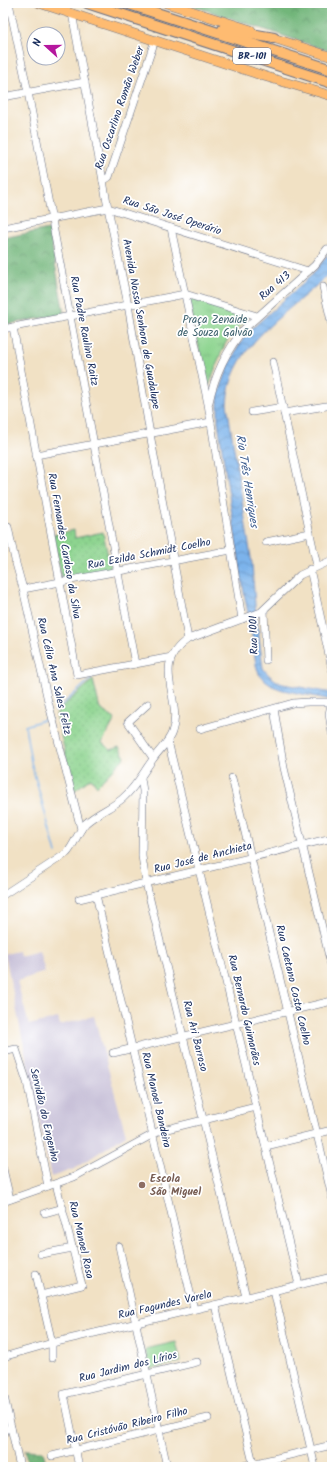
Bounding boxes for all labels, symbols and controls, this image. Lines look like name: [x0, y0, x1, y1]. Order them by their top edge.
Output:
north arrow: [26, 26, 66, 66]
text: N: [28, 36, 47, 49]
street label: Rua Oscarlino Romão Weber: [90, 42, 150, 172]
road number: BR-101: [233, 48, 271, 64]
street label: Rua São José Operário: [120, 192, 224, 240]
street label: Avenida Nossa Senhora de Guadalupe: [117, 237, 165, 411]
street label: Rua 413: [255, 267, 295, 305]
street label: Rua Padre Raulino Raitz: [65, 274, 104, 388]
park label: Praça Zenaide de Souza Galvão: [178, 311, 252, 342]
water label: Rio Três Henriques: [230, 433, 264, 531]
street label: Rua Fernandes Cardoso da Silva: [42, 472, 86, 620]
street label: Rua Ezilda Schmidt Coelho: [86, 533, 212, 575]
street label: Rua 1001: [244, 615, 264, 655]
street label: Rua Célia Ana Sales Feltz: [32, 616, 76, 737]
street label: Rua José de Anchieta: [152, 837, 254, 879]
street label: Rua Caetano Costa Coelho: [270, 923, 316, 1047]
street label: Rua Bernardo Guimarães: [222, 953, 266, 1068]
street label: Rua Ari Barroso: [177, 999, 213, 1073]
street label: Rua Manoel Bandeira: [136, 1050, 176, 1150]
street label: Servidão do Engenho: [24, 1066, 64, 1164]
place label: Escola São Miguel: [150, 1170, 201, 1201]
marker: Escola São Miguel: [137, 1180, 147, 1190]
street label: Rua Manoel Rosa: [63, 1199, 99, 1281]
street label: Rua Fagundes Varela: [116, 1285, 214, 1325]
street label: Rua Jardim dos Lírios: [77, 1346, 179, 1388]
street label: Rua Cristóvão Ribeiro Filho: [64, 1402, 190, 1450]

